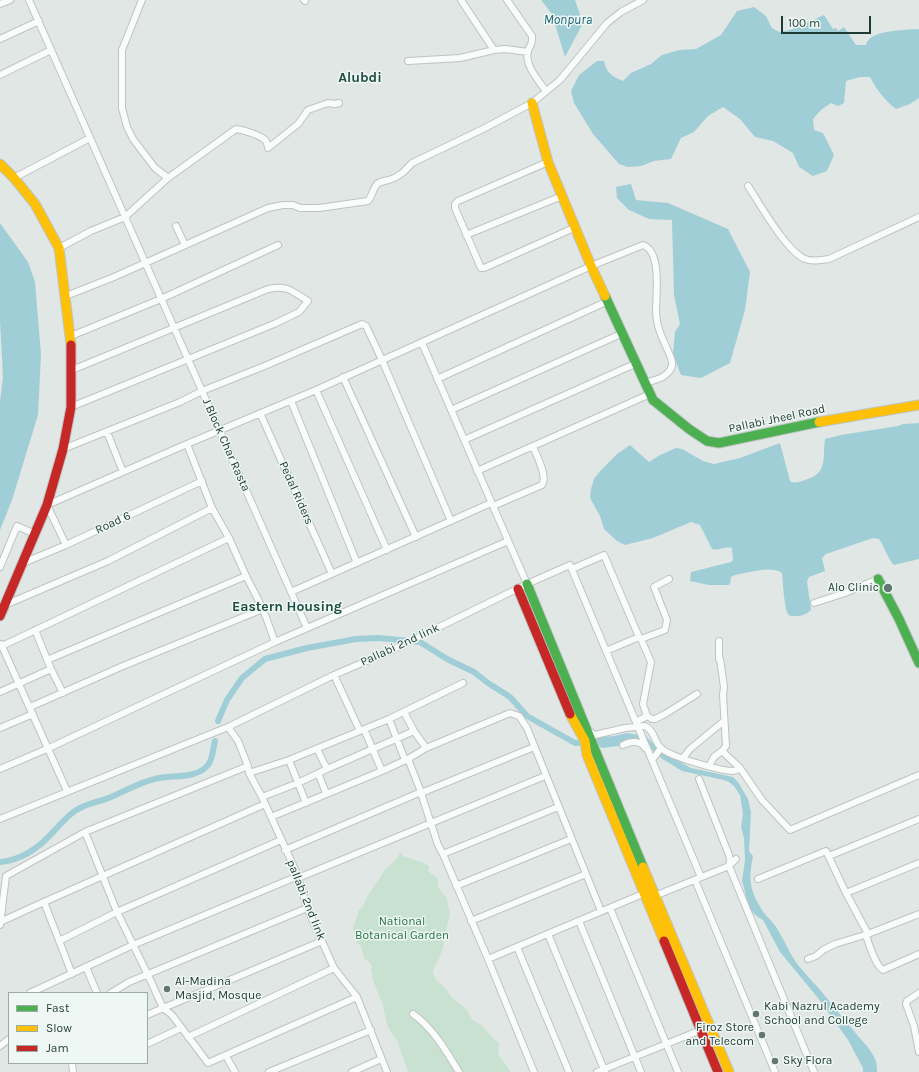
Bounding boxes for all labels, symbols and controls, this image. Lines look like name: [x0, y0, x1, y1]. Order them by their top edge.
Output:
scale bar: [783, 8, 873, 34]
water label: Monpura: [544, 12, 592, 28]
text: 100 m: [788, 16, 820, 30]
district label: Alubdi: [338, 70, 382, 86]
street label: J Block Char Rasta: [199, 396, 253, 494]
street label: Pallabi Jheel Road: [727, 402, 827, 436]
street label: Pedal Riders: [276, 459, 316, 527]
street label: Road 6: [93, 509, 133, 537]
place label: Alo Clinic: [828, 581, 879, 595]
marker: Alo Clinic: [882, 582, 894, 594]
district label: Eastern Housing: [232, 599, 342, 615]
street label: Pallabi 2nd link: [358, 620, 442, 670]
street label: pallabi 2nd link: [283, 858, 329, 942]
park label: National Botanical Garden: [355, 915, 449, 943]
place label: Al-Madina Masjid, Mosque: [175, 975, 261, 1003]
marker: Al-Madina Masjid, Mosque: [162, 984, 172, 994]
legend: [8, 992, 148, 1064]
place label: Kabi Nazrul Academy School and College: [764, 1000, 880, 1028]
text: Fast: [46, 1001, 69, 1015]
marker: Kabi Nazrul Academy School and College: [751, 1009, 761, 1019]
text: Slow: [46, 1021, 72, 1035]
place label: Firoz Store and Telecom: [685, 1021, 754, 1049]
marker: Firoz Store and Telecom: [757, 1030, 767, 1040]
text: Jam: [46, 1041, 69, 1055]
place label: Sky Flora: [783, 1054, 832, 1068]
marker: Sky Flora: [770, 1056, 780, 1066]

